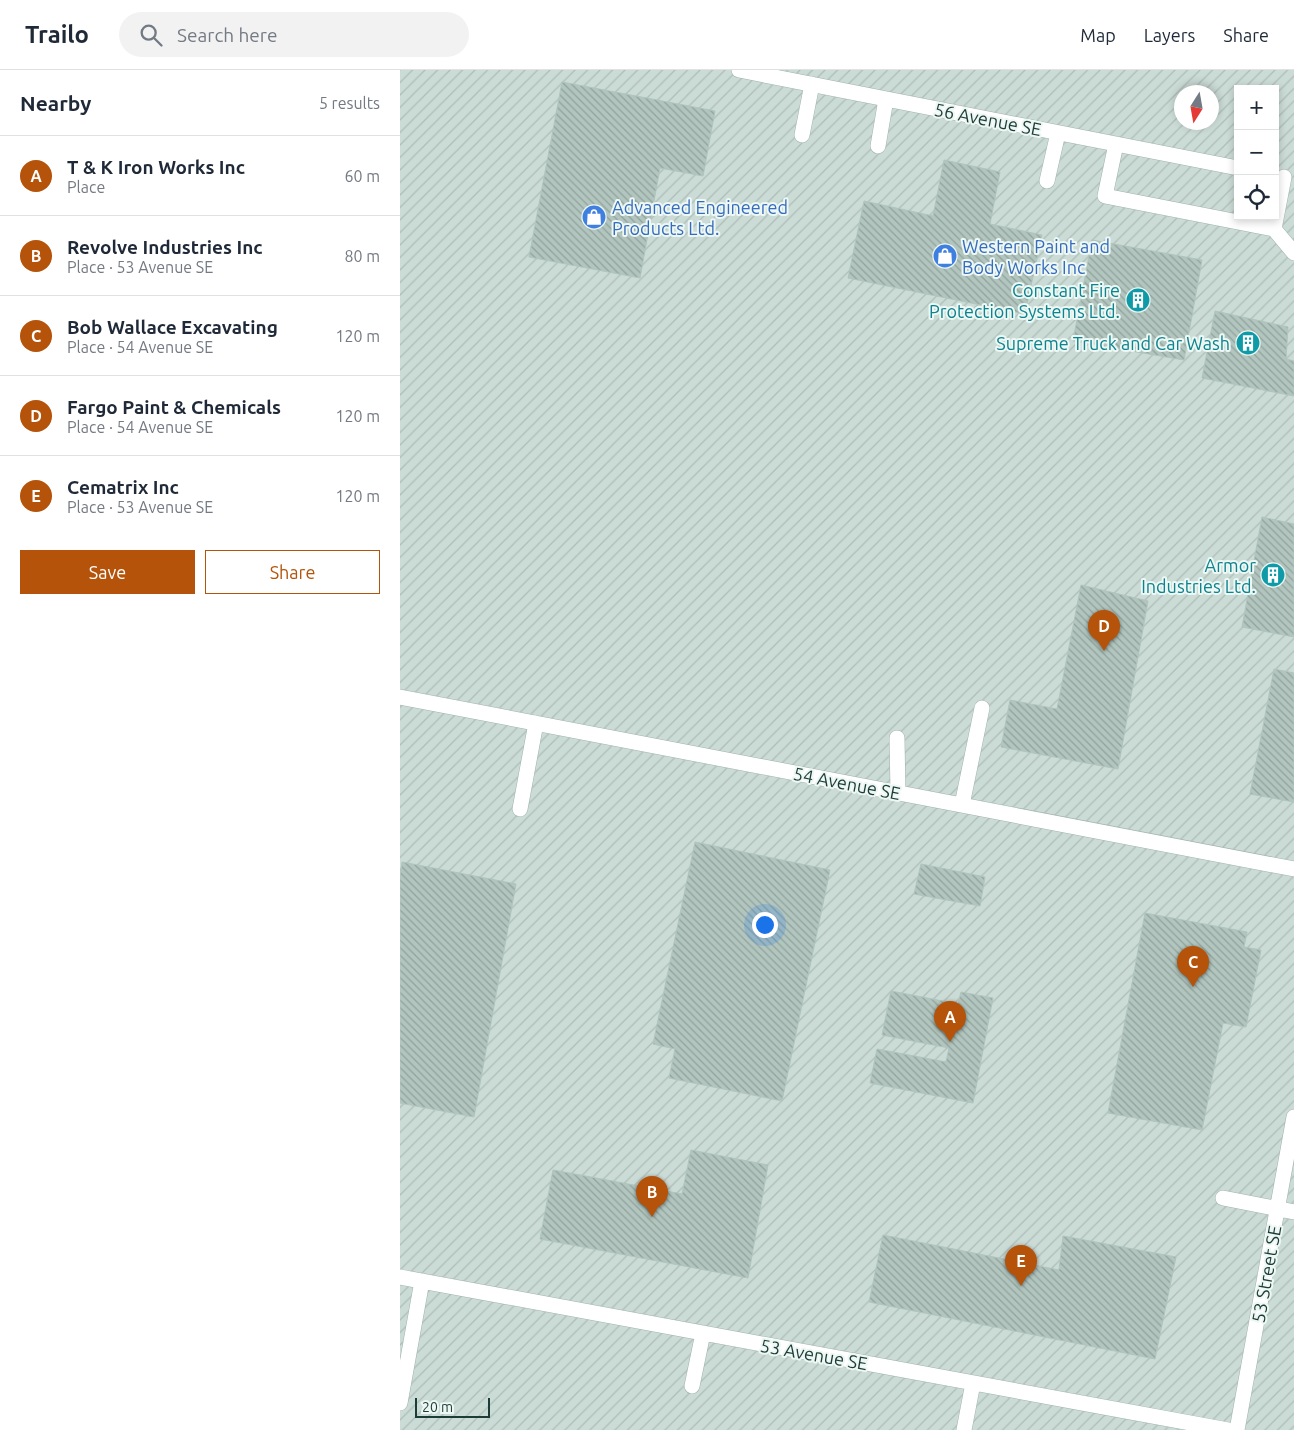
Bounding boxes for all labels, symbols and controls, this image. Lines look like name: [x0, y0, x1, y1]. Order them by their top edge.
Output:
search box: [119, 12, 469, 57]
text: Trailo: [25, 21, 89, 48]
icon: search: [137, 21, 165, 49]
text: Search here: [177, 24, 278, 46]
text: Map: [1080, 25, 1116, 45]
text: Layers: [1144, 25, 1195, 45]
text: Share: [1223, 25, 1269, 45]
north arrow: [1174, 85, 1219, 130]
map controls: [1234, 85, 1279, 220]
button: +: [1234, 85, 1279, 130]
text: Nearby: [20, 91, 91, 115]
text: 5 results: [319, 94, 380, 112]
street label: 56 Avenue SE: [933, 99, 1043, 139]
button: −: [1234, 130, 1279, 175]
text: T & K Iron Works Inc: [67, 156, 245, 178]
text: A: [30, 167, 42, 185]
text: 60 m: [344, 167, 380, 185]
button: locate: [1234, 175, 1279, 220]
text: Place: [67, 178, 105, 196]
place label: Advanced Engineered Products Ltd.: [612, 197, 788, 238]
shop icon: Advanced Engineered Products Ltd.: [581, 204, 607, 230]
text: Revolve Industries Inc: [67, 236, 263, 258]
place label: Western Paint and Body Works Inc: [962, 236, 1110, 277]
shop icon: Western Paint and Body Works Inc: [932, 243, 958, 269]
text: B: [31, 247, 41, 265]
text: 80 m: [344, 247, 380, 265]
text: Place · 53 Avenue SE: [67, 258, 213, 276]
place label: Constant Fire Protection Systems Ltd.: [929, 280, 1120, 321]
building icon: Constant Fire Protection Systems Ltd.: [1125, 287, 1151, 313]
text: Bob Wallace Excavating: [67, 316, 278, 338]
text: C: [31, 327, 41, 345]
text: 120 m: [335, 327, 380, 345]
building icon: Supreme Truck and Car Wash: [1235, 330, 1261, 356]
place label: Supreme Truck and Car Wash: [996, 333, 1230, 353]
text: Place · 54 Avenue SE: [67, 338, 213, 356]
text: Fargo Paint & Chemicals: [67, 396, 281, 418]
text: D: [30, 407, 42, 425]
text: 120 m: [335, 407, 380, 425]
text: Place · 54 Avenue SE: [67, 418, 213, 436]
text: Cematrix Inc: [67, 476, 179, 498]
text: E: [31, 487, 41, 505]
text: 120 m: [335, 487, 380, 505]
text: Place · 53 Avenue SE: [67, 498, 213, 516]
button: Save: [20, 550, 195, 594]
button: Share: [205, 550, 380, 594]
place label: Armor Industries Ltd.: [1141, 555, 1256, 596]
building icon: Armor Industries Ltd.: [1260, 562, 1286, 588]
pin: D: [1088, 610, 1120, 651]
street label: 54 Avenue SE: [792, 763, 902, 803]
your location: [752, 912, 778, 938]
pin: C: [1177, 946, 1209, 987]
pin: A: [934, 1001, 966, 1042]
pin: B: [636, 1176, 668, 1217]
street label: 53 Street SE: [1248, 1224, 1284, 1324]
pin: E: [1005, 1245, 1037, 1286]
street label: 53 Avenue SE: [759, 1335, 869, 1373]
scale bar: [415, 1395, 490, 1418]
text: 20 m: [422, 1399, 453, 1415]

